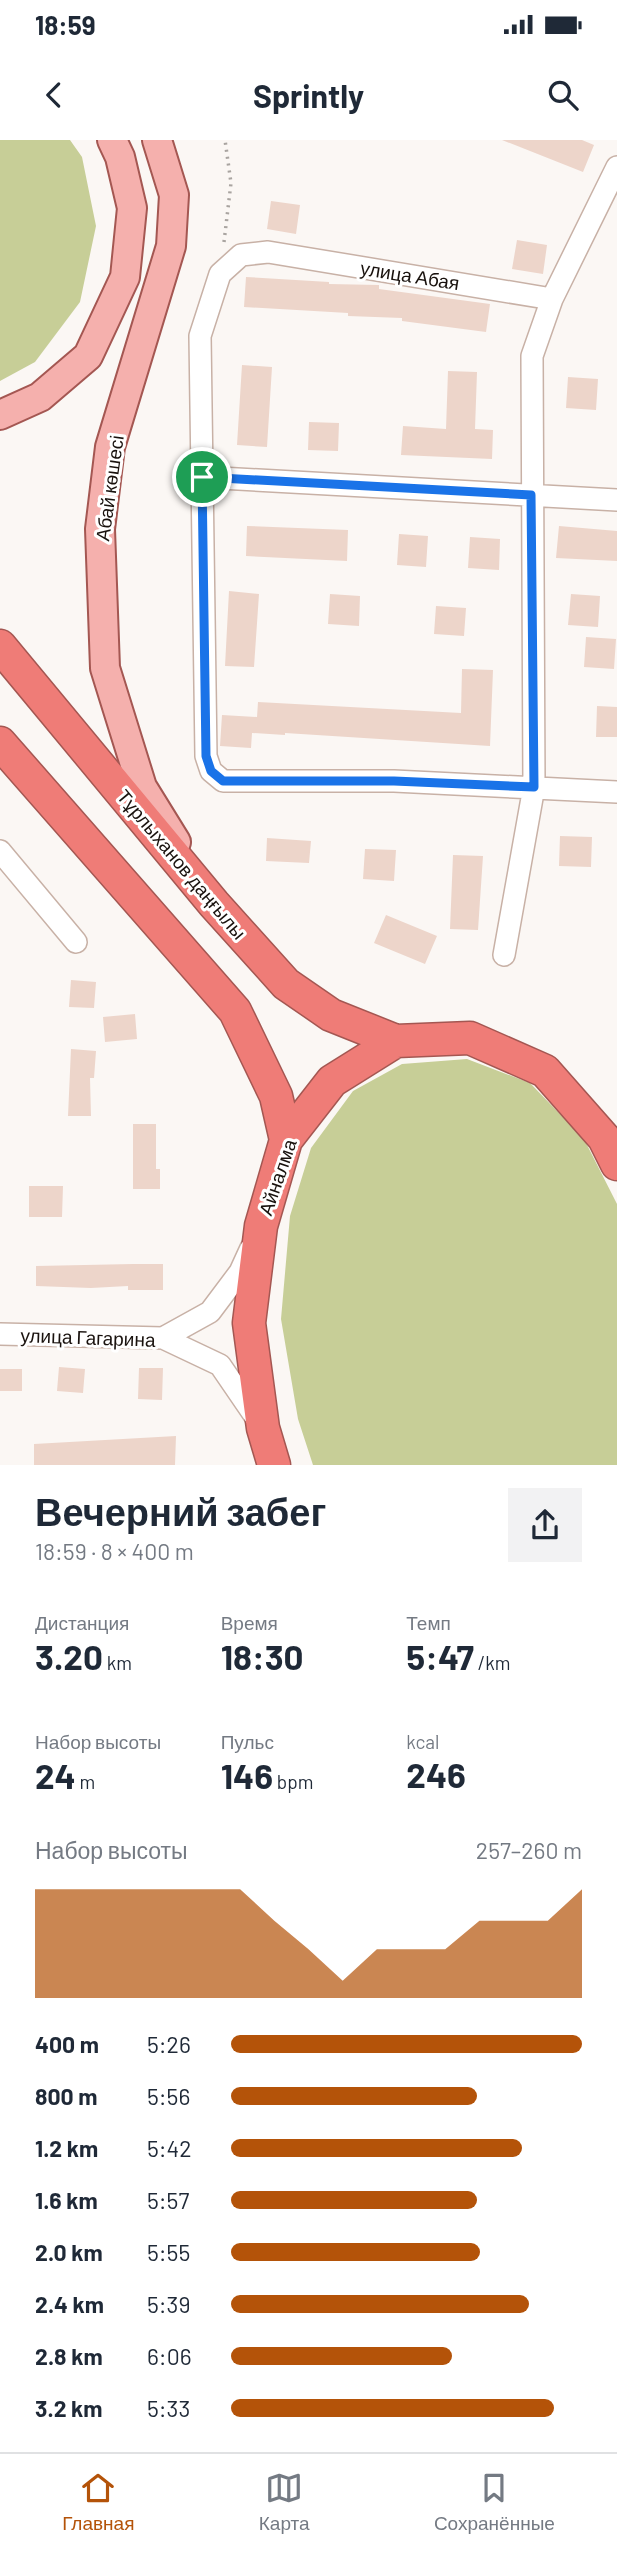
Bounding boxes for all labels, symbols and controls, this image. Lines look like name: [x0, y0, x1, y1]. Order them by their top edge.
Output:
text: 18:59: [35, 9, 96, 40]
icon: back: [35, 76, 73, 114]
text: Sprintly: [253, 76, 364, 114]
icon: search: [544, 76, 582, 114]
street label: улица Абая: [359, 256, 461, 294]
street label: Абай көшесі: [90, 434, 128, 542]
pin: [172, 447, 232, 507]
icon: arrive: [183, 458, 221, 496]
street label: Тұрлыханов даңғылы: [113, 785, 251, 943]
street label: Айналма: [253, 1135, 301, 1218]
street label: улица Гагарина: [20, 1323, 156, 1351]
text: Вечерний забег: [35, 1488, 326, 1534]
button: share: [508, 1488, 582, 1562]
text: 18:59 · 8 × 400 m: [35, 1537, 194, 1565]
text: Дистанция: [35, 1611, 129, 1634]
text: Время: [221, 1611, 278, 1634]
text: Темп: [406, 1611, 451, 1634]
text: 3.20: [35, 1635, 103, 1677]
text: 18:30: [221, 1635, 304, 1677]
text: 5:47: [406, 1635, 474, 1677]
text: km: [103, 1651, 132, 1674]
text: /km: [474, 1651, 511, 1674]
text: Набор высоты: [35, 1730, 161, 1753]
text: Пульс: [221, 1730, 274, 1753]
text: kcal: [406, 1730, 439, 1753]
text: 246: [406, 1753, 466, 1795]
text: 24: [35, 1754, 76, 1796]
text: 146: [221, 1754, 273, 1796]
text: m: [76, 1770, 95, 1793]
text: bpm: [273, 1770, 313, 1793]
text: Набор высоты: [35, 1836, 188, 1864]
text: 257–260 m: [476, 1836, 582, 1864]
text: 400 m: [35, 2030, 99, 2058]
text: 5:26: [147, 2030, 191, 2058]
text: 800 m: [35, 2082, 97, 2110]
text: 5:56: [147, 2082, 190, 2110]
text: 1.2 km: [35, 2134, 98, 2162]
text: 5:42: [147, 2134, 192, 2162]
text: 1.6 km: [35, 2186, 98, 2214]
text: 5:57: [147, 2186, 189, 2214]
text: 2.0 km: [35, 2238, 103, 2266]
text: 5:55: [147, 2238, 190, 2266]
text: 2.4 km: [35, 2290, 104, 2318]
text: 5:39: [147, 2290, 190, 2318]
text: 2.8 km: [35, 2342, 103, 2370]
text: 6:06: [147, 2342, 191, 2370]
text: 3.2 km: [35, 2394, 103, 2422]
text: 5:33: [147, 2394, 190, 2422]
tab: Главная: [62, 2469, 134, 2535]
tab: Карта: [259, 2469, 310, 2535]
tab: Сохранённые: [434, 2469, 555, 2535]

